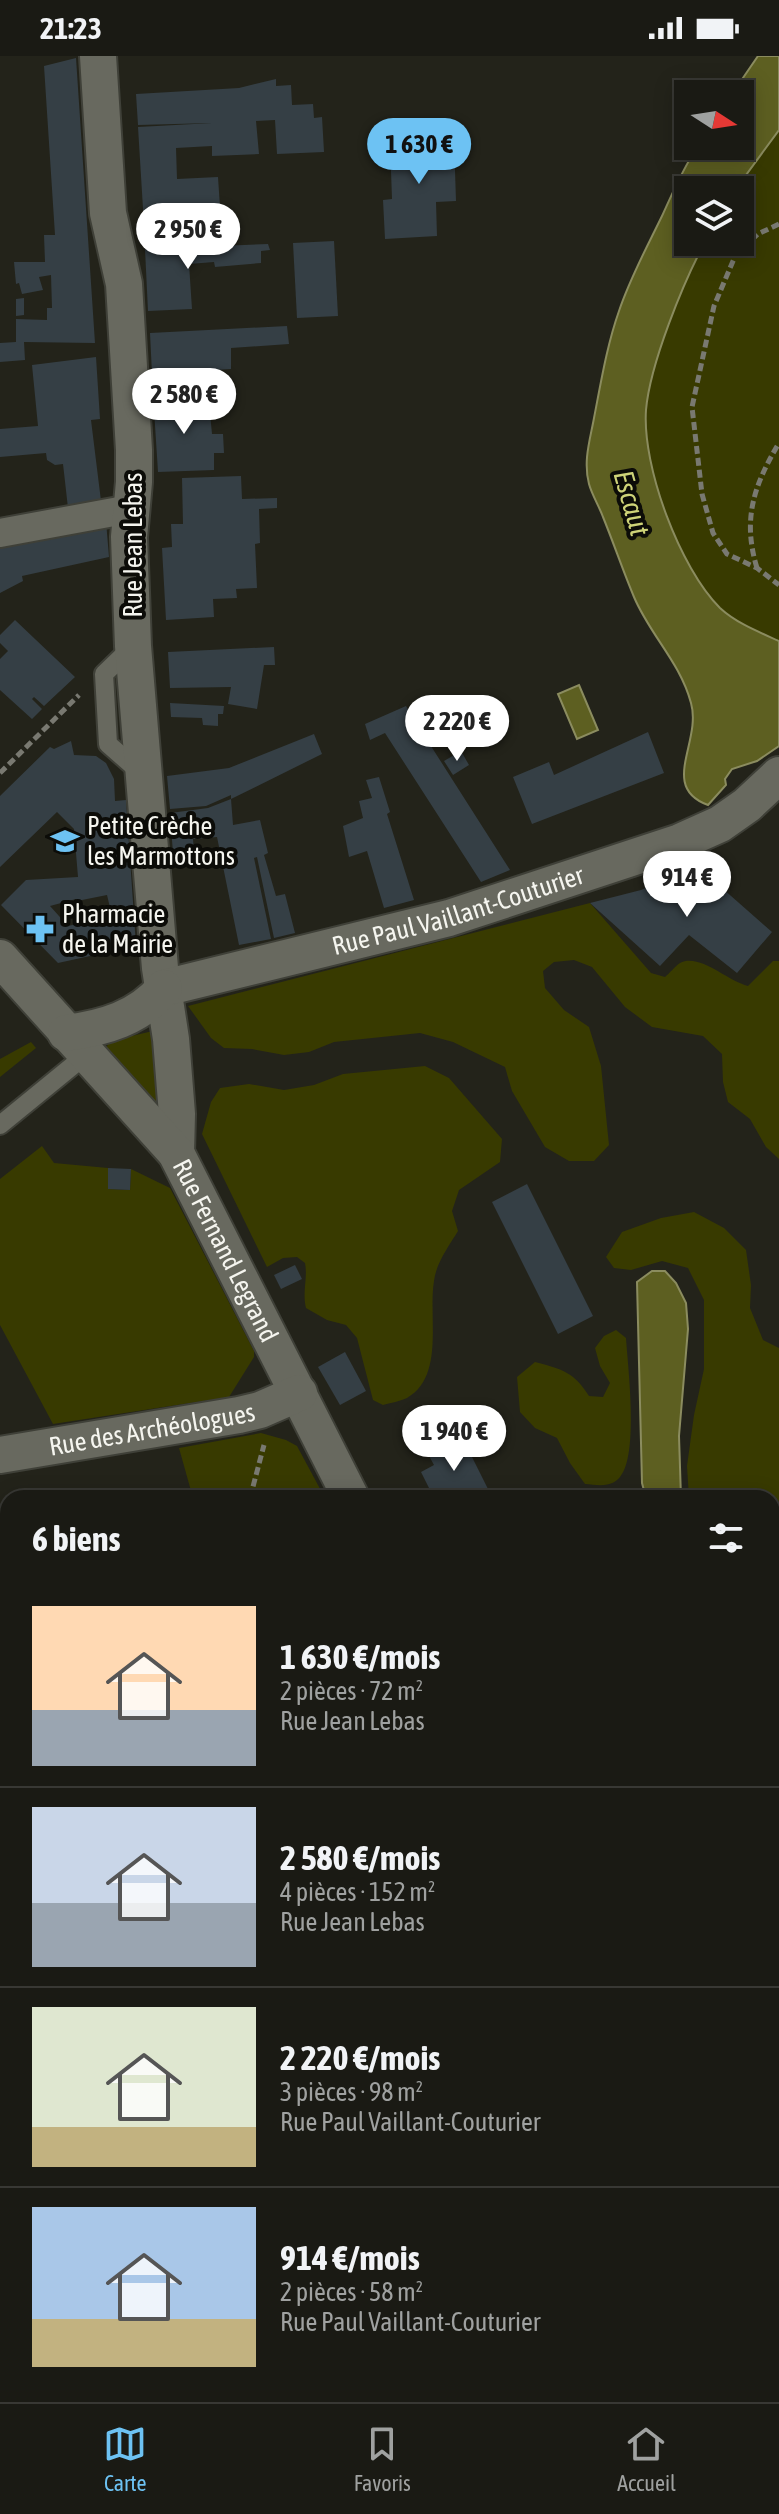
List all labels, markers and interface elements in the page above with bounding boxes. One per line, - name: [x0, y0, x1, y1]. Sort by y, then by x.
- text: 21:23: [40, 11, 102, 45]
- north arrow: [674, 80, 754, 160]
- map controls: [674, 80, 754, 256]
- pin: 1 630 €: [345, 118, 493, 186]
- text: 1 630 €: [385, 129, 453, 159]
- button: layers: [674, 176, 754, 256]
- pin: 2 950 €: [114, 203, 262, 271]
- text: 2 950 €: [154, 214, 222, 244]
- pin: 2 580 €: [110, 368, 258, 436]
- text: 2 580 €: [150, 379, 218, 409]
- water label: Escaut: [607, 466, 657, 540]
- street label: Rue Jean Lebas: [118, 473, 148, 617]
- pin: 2 220 €: [383, 695, 531, 763]
- text: 2 220 €: [423, 706, 491, 736]
- place label: Petite Crèche les Marmottons: [87, 811, 235, 871]
- school or university icon: Petite Crèche les Marmottons: [50, 826, 80, 856]
- pin: 914 €: [631, 851, 743, 919]
- street label: Rue Paul Vaillant-Couturier: [329, 860, 588, 961]
- text: 914 €: [661, 862, 713, 892]
- place label: Pharmacie de la Mairie: [62, 899, 173, 959]
- pharmacy icon: Pharmacie de la Mairie: [25, 914, 55, 944]
- street label: Rue Fernand Legrand: [167, 1154, 284, 1347]
- street label: Rue des Archéologues: [47, 1397, 258, 1462]
- pin: 1 940 €: [380, 1405, 528, 1473]
- text: 1 940 €: [420, 1416, 488, 1446]
- icon: filters: [704, 1516, 748, 1560]
- text: 6 biens: [32, 1519, 121, 1558]
- text: 1 630 €/mois: [280, 1637, 440, 1676]
- icon: home: [96, 1638, 192, 1734]
- text: 2 pièces · 72 m²: [280, 1676, 423, 1706]
- text: Rue Jean Lebas: [280, 1706, 425, 1736]
- text: 2 580 €/mois: [280, 1838, 440, 1877]
- icon: home: [96, 1839, 192, 1935]
- text: 4 pièces · 152 m²: [280, 1877, 435, 1907]
- text: Rue Jean Lebas: [280, 1907, 425, 1937]
- text: 2 220 €/mois: [280, 2038, 440, 2077]
- icon: home: [96, 2039, 192, 2135]
- text: 3 pièces · 98 m²: [280, 2077, 423, 2107]
- text: Rue Paul Vaillant-Couturier: [280, 2107, 540, 2137]
- text: 914 €/mois: [280, 2238, 420, 2277]
- icon: home: [96, 2239, 192, 2335]
- text: 2 pièces · 58 m²: [280, 2277, 423, 2307]
- text: Rue Paul Vaillant-Couturier: [280, 2307, 540, 2337]
- tab: Carte: [103, 2422, 147, 2496]
- tab: Favoris: [354, 2422, 411, 2496]
- tab: Accueil: [617, 2422, 676, 2496]

